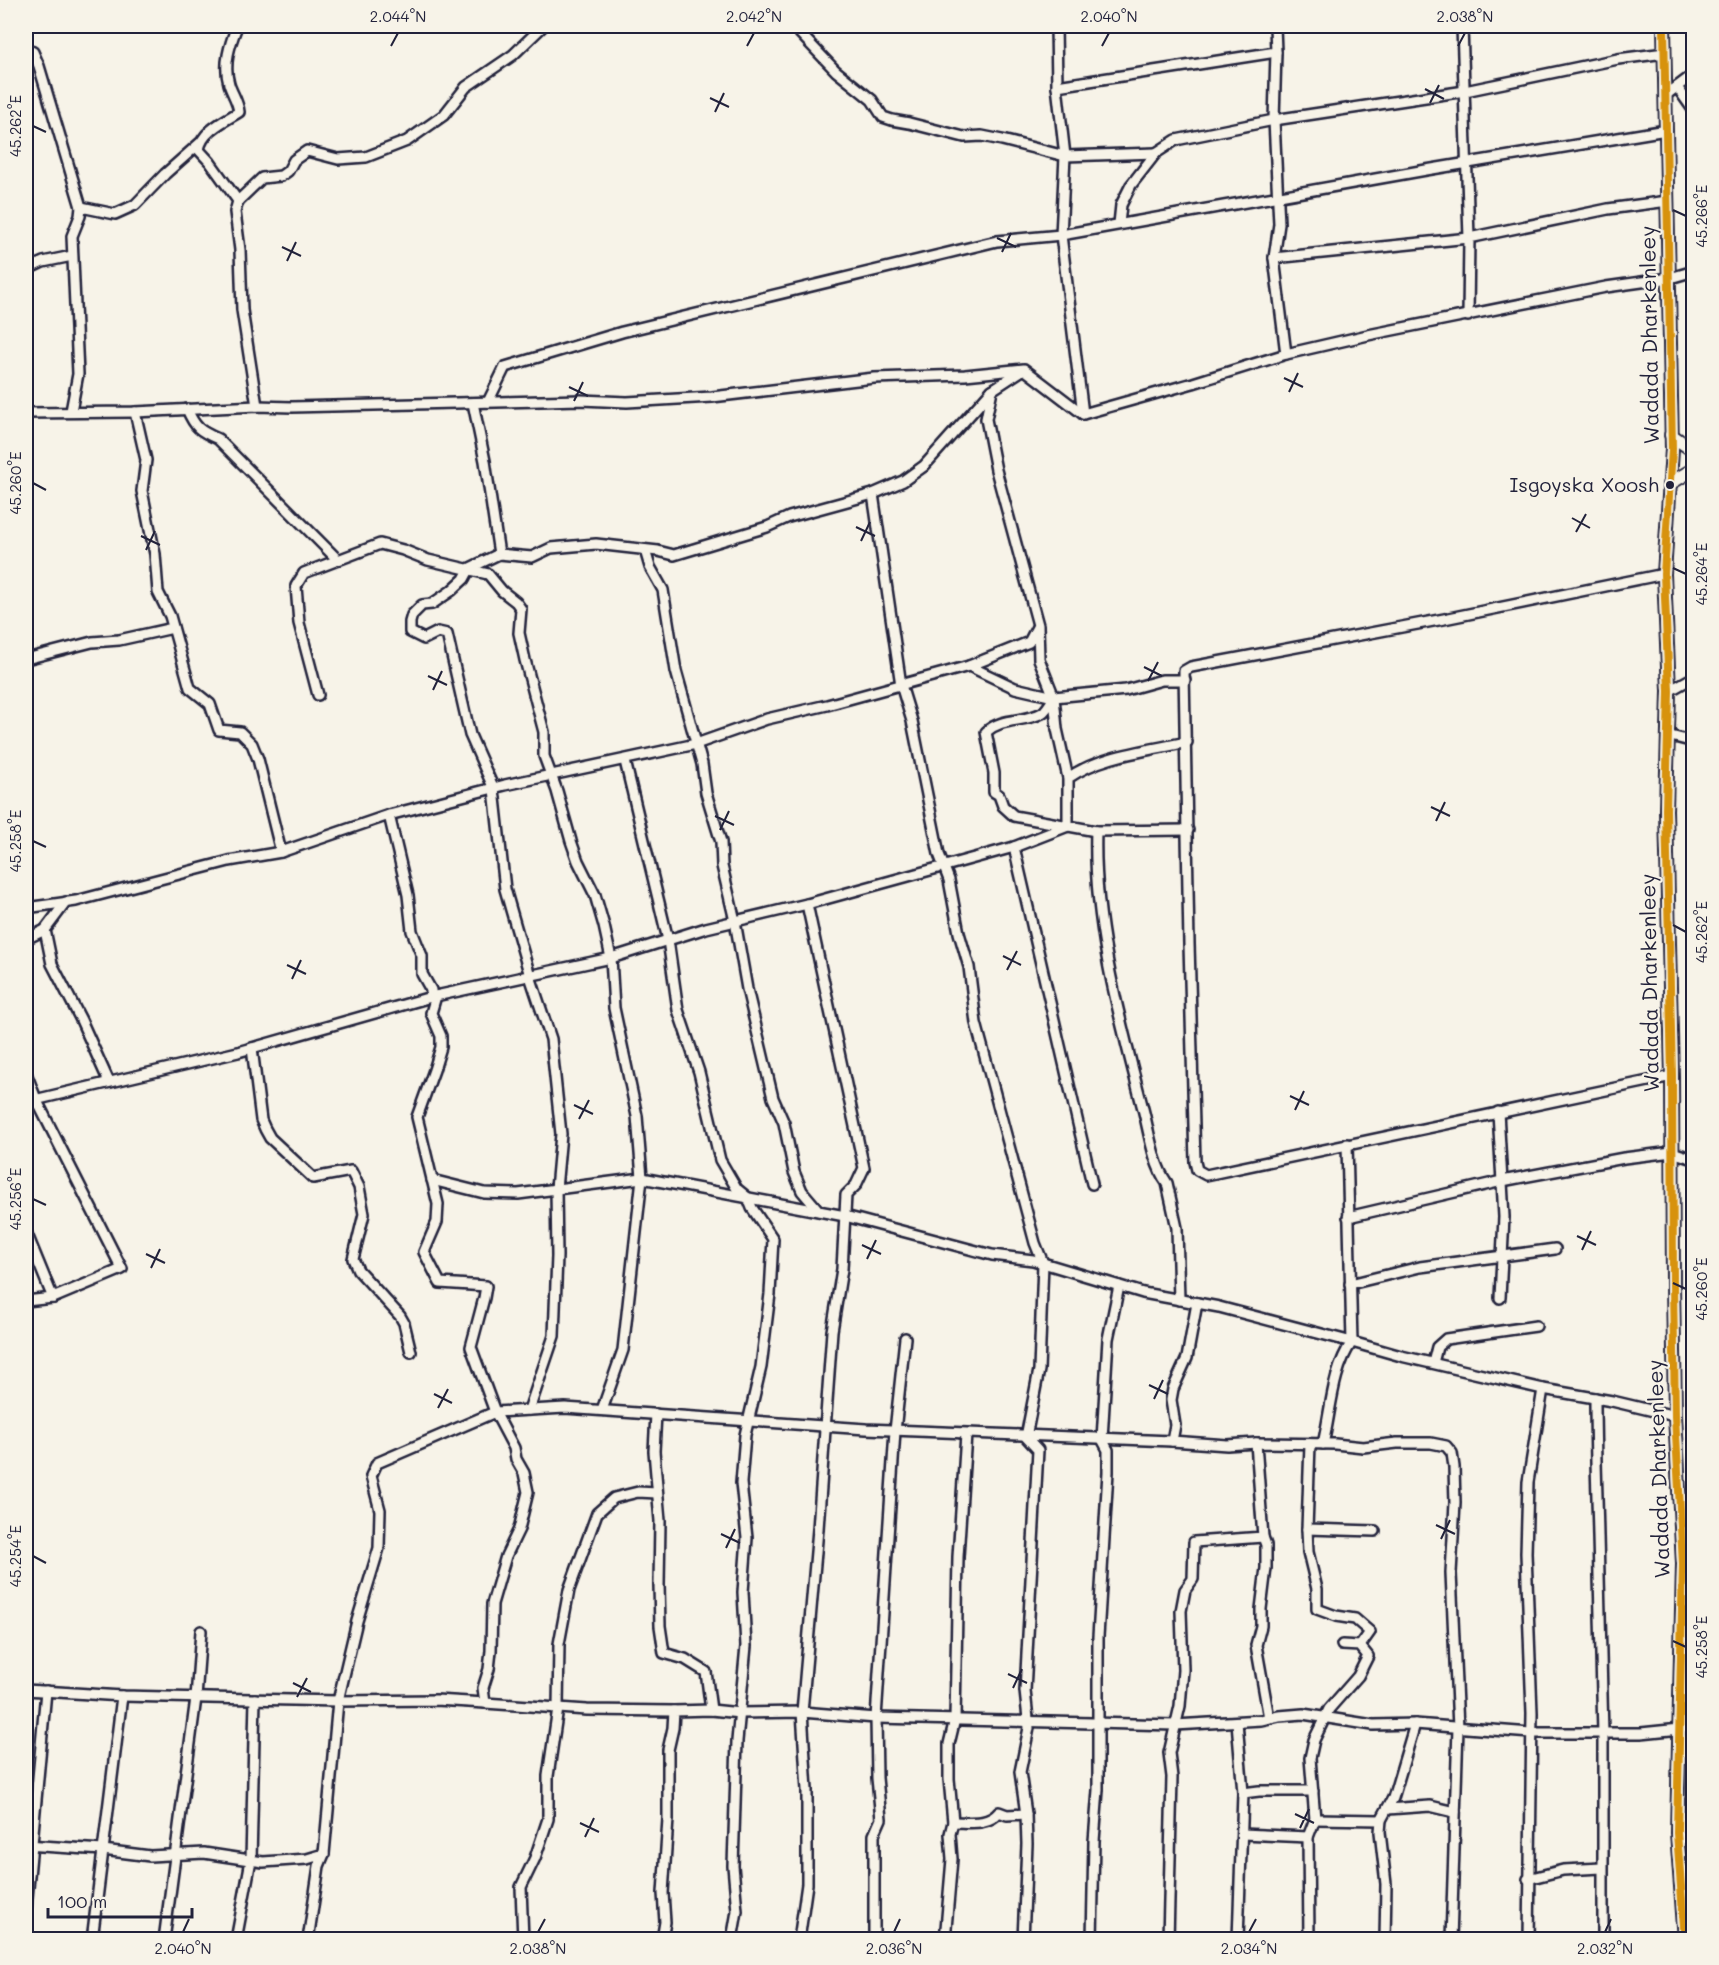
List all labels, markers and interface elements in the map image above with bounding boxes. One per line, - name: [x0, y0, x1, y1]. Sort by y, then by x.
- text: 2.044°N: [370, 6, 426, 26]
- text: 2.042°N: [726, 6, 782, 26]
- text: 2.040°N: [1081, 6, 1137, 26]
- text: 2.038°N: [1437, 6, 1493, 26]
- text: 45.262°E: [5, 95, 25, 157]
- text: 45.266°E: [1691, 184, 1711, 247]
- street label: Wadada Dharkenleey: [1633, 225, 1664, 445]
- text: 45.260°E: [5, 451, 25, 515]
- place label: Isgoyska Xoosh: [1509, 471, 1659, 497]
- marker: Isgoyska Xoosh: [1664, 479, 1676, 491]
- text: 45.264°E: [1691, 542, 1711, 605]
- text: 45.258°E: [5, 809, 25, 872]
- street label: Wadada Dharkenleey: [1633, 873, 1664, 1093]
- text: 45.262°E: [1691, 901, 1711, 963]
- text: 45.256°E: [5, 1167, 25, 1230]
- text: 45.260°E: [1691, 1257, 1711, 1321]
- street label: Wadada Dharkenleey: [1640, 1359, 1675, 1579]
- text: 45.254°E: [5, 1524, 25, 1587]
- text: 45.258°E: [1691, 1615, 1711, 1678]
- scale bar: [48, 1881, 192, 1919]
- text: 100 m: [57, 1889, 107, 1913]
- text: 2.040°N: [155, 1938, 211, 1958]
- text: 2.038°N: [510, 1938, 566, 1958]
- text: 2.036°N: [866, 1938, 922, 1958]
- text: 2.034°N: [1221, 1938, 1277, 1958]
- text: 2.032°N: [1577, 1938, 1633, 1958]

